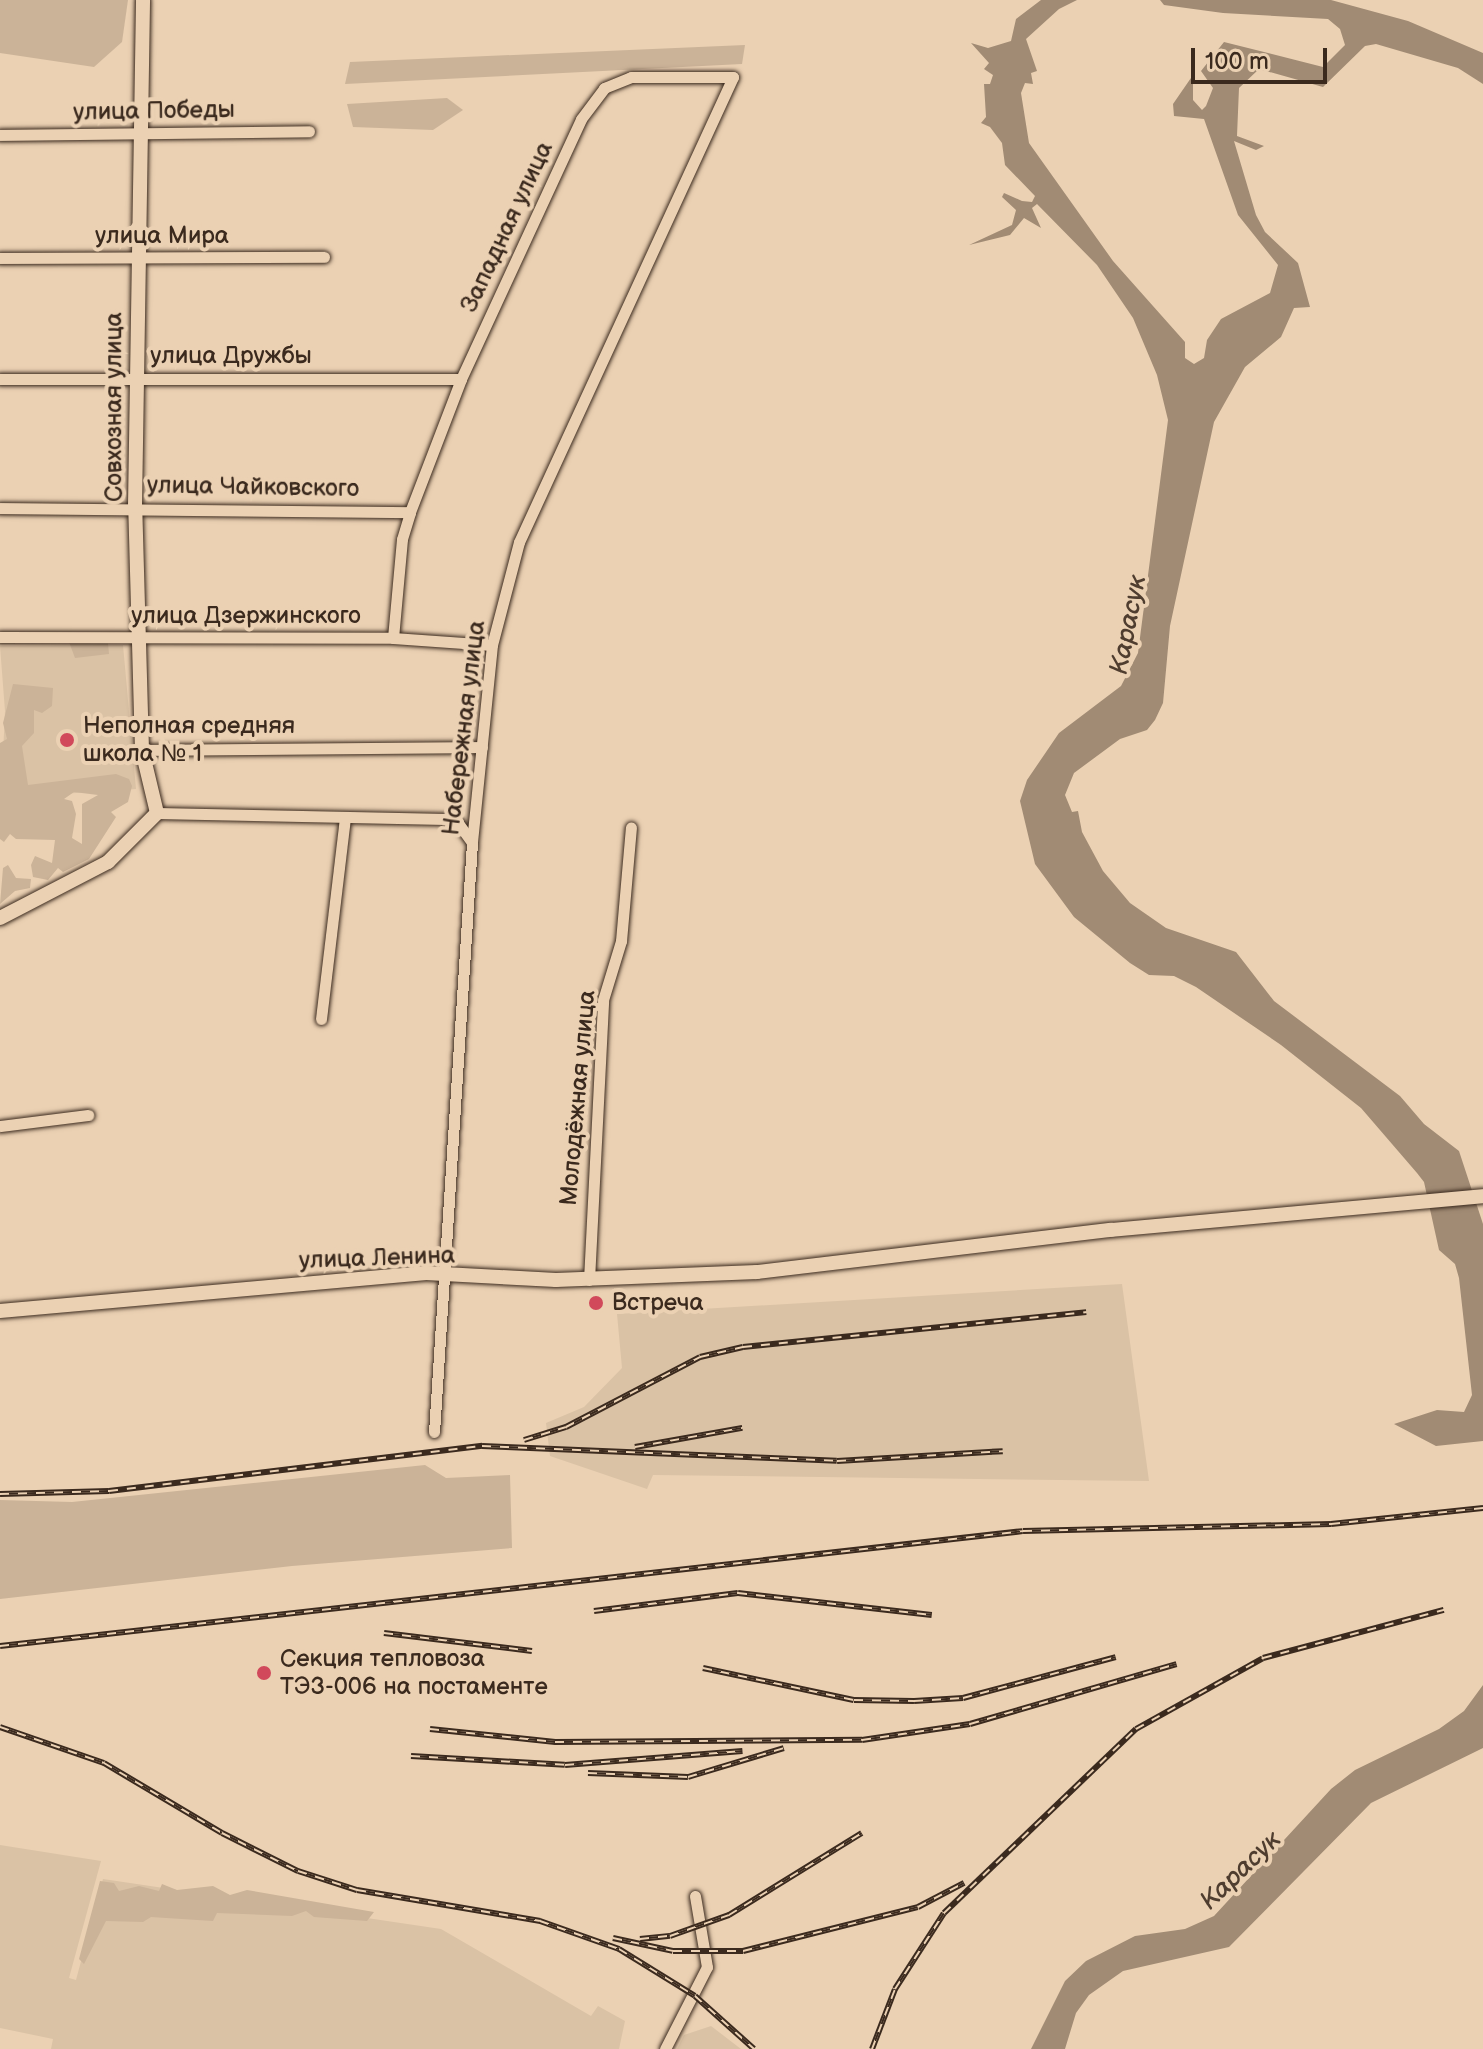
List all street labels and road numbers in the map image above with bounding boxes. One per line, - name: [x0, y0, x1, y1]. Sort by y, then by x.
- street label: улица Победы: [73, 95, 235, 127]
- street label: Западная улица: [455, 137, 559, 317]
- street label: улица Мира: [95, 222, 229, 250]
- street label: Совхозная улица: [100, 312, 128, 502]
- street label: улица Дружбы: [150, 342, 312, 370]
- street label: улица Чайковского: [147, 471, 359, 503]
- street label: улица Дзержинского: [131, 602, 361, 630]
- street label: Набережная улица: [437, 619, 491, 837]
- street label: Молодёжная улица: [554, 989, 602, 1207]
- street label: улица Ленина: [298, 1241, 456, 1275]

